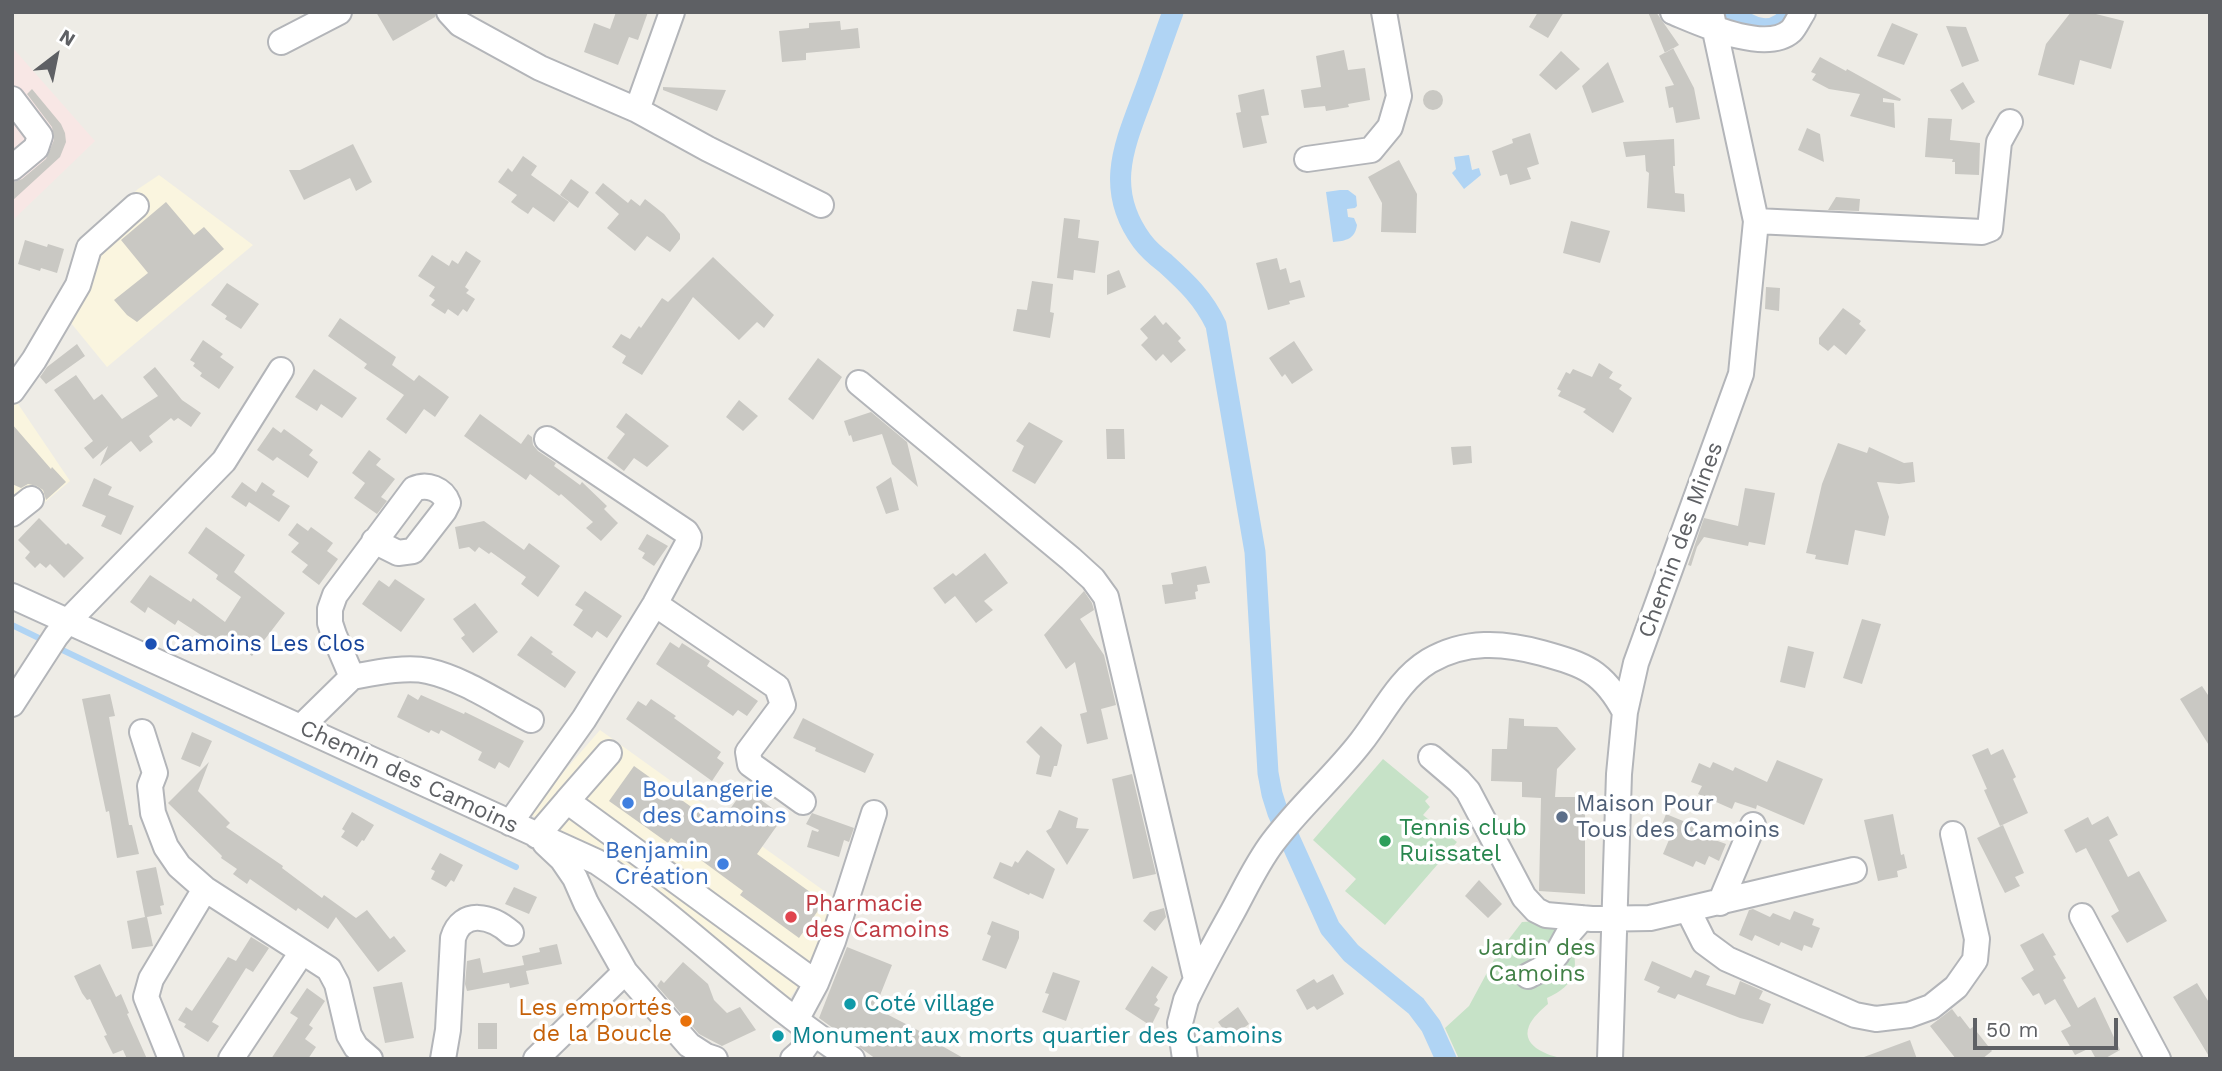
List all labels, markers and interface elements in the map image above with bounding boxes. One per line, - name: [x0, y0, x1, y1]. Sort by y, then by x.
- north arrow: [21, 21, 91, 91]
- text: N: [55, 24, 79, 51]
- street label: Chemin des Mines: [1633, 438, 1729, 642]
- place label: Camoins Les Clos: [165, 630, 365, 658]
- marker: Camoins Les Clos: [143, 636, 159, 652]
- street label: Chemin des Camoins: [295, 714, 523, 840]
- place label: Boulangerie des Camoins: [642, 776, 787, 830]
- place label: Maison Pour Tous des Camoins: [1576, 790, 1780, 844]
- marker: Boulangerie des Camoins: [620, 795, 636, 811]
- marker: Maison Pour Tous des Camoins: [1554, 809, 1570, 825]
- place label: Tennis club Ruissatel: [1399, 814, 1527, 868]
- marker: Tennis club Ruissatel: [1377, 833, 1393, 849]
- place label: Benjamin Création: [605, 837, 709, 891]
- marker: Benjamin Création: [715, 856, 731, 872]
- place label: Pharmacie des Camoins: [805, 890, 950, 944]
- marker: Pharmacie des Camoins: [783, 909, 799, 925]
- park label: Jardin des Camoins: [1478, 934, 1596, 988]
- place label: Coté village: [864, 990, 995, 1018]
- place label: Les emportés de la Boucle: [518, 994, 672, 1048]
- marker: Coté village: [842, 996, 858, 1012]
- scale bar: [1977, 1004, 2122, 1048]
- marker: Les emportés de la Boucle: [678, 1013, 694, 1029]
- text: 50 m: [1986, 1017, 2038, 1042]
- place label: Monument aux morts quartier des Camoins: [792, 1022, 1283, 1050]
- marker: Monument aux morts quartier des Camoins: [770, 1028, 786, 1044]

